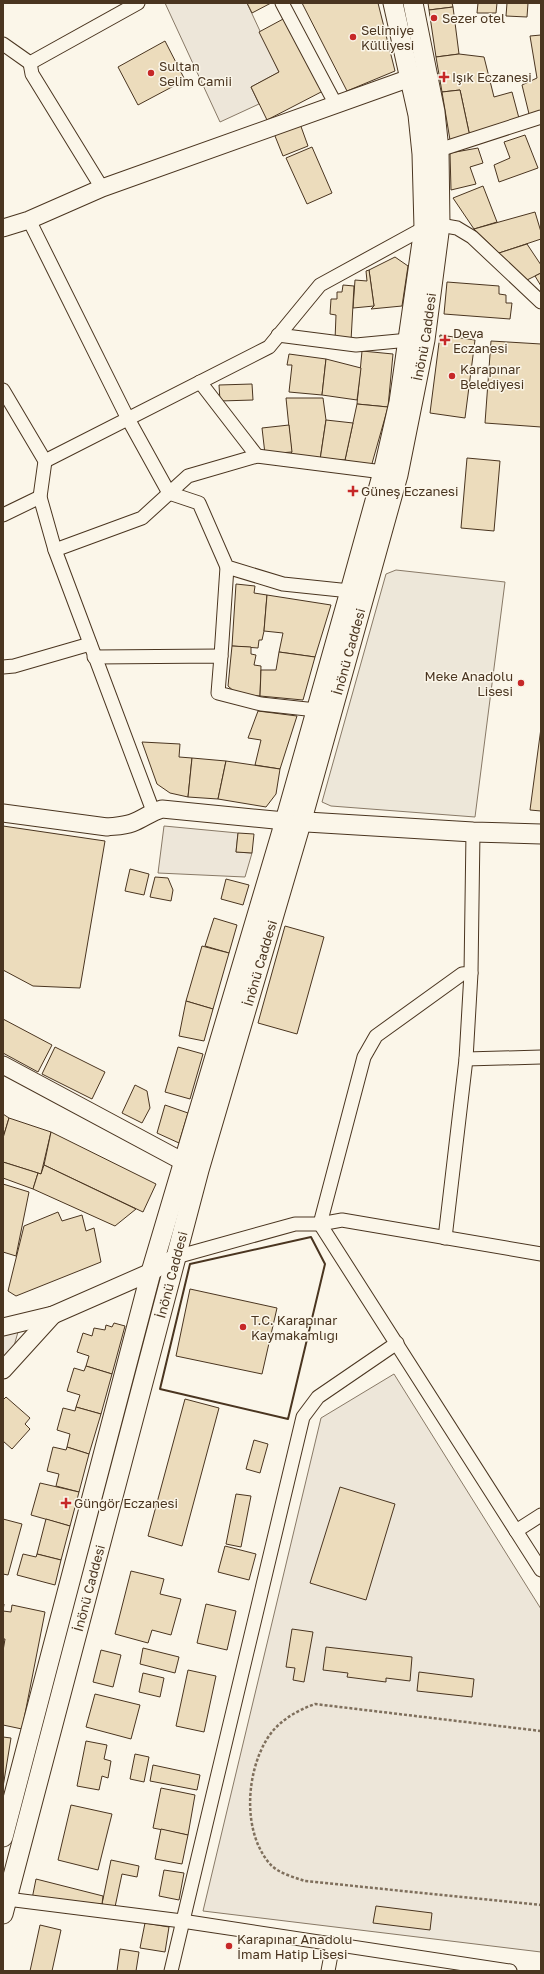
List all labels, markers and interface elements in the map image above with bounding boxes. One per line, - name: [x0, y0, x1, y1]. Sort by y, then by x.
- place label: Sezer otel: [442, 10, 505, 26]
- marker: Sezer otel: [429, 13, 439, 23]
- place label: Selimiye Külliyesi: [361, 22, 414, 53]
- marker: Selimiye Külliyesi: [348, 32, 358, 42]
- place label: Sultan Selim Camii: [159, 58, 232, 89]
- marker: Sultan Selim Camii: [146, 68, 156, 78]
- place label: Işık Eczanesi: [452, 69, 532, 85]
- marker: Işık Eczanesi: [439, 72, 449, 82]
- street label: İnönü Caddesi: [409, 292, 439, 382]
- place label: Deva Eczanesi: [453, 325, 508, 356]
- marker: Deva Eczanesi: [440, 335, 450, 345]
- place label: Karapınar Belediyesi: [460, 361, 524, 392]
- marker: Karapınar Belediyesi: [447, 371, 457, 381]
- place label: Güneş Eczanesi: [361, 483, 458, 499]
- marker: Güneş Eczanesi: [348, 486, 358, 496]
- street label: İnönü Caddesi: [329, 607, 368, 697]
- place label: Meke Anadolu Lisesi: [425, 668, 513, 699]
- marker: Meke Anadolu Lisesi: [516, 678, 526, 688]
- street label: İnönü Caddesi: [240, 918, 280, 1008]
- street label: İnönü Caddesi: [152, 1230, 190, 1320]
- place label: T.C. Karapınar Kaymakamlığı: [251, 1312, 338, 1343]
- marker: T.C. Karapınar Kaymakamlığı: [238, 1322, 248, 1332]
- place label: Güngör Eczanesi: [74, 1495, 178, 1511]
- marker: Güngör Eczanesi: [61, 1498, 71, 1508]
- street label: İnönü Caddesi: [70, 1543, 108, 1633]
- place label: Karapınar Anadolu İmam Hatip Lisesi: [237, 1931, 352, 1962]
- marker: Karapınar Anadolu İmam Hatip Lisesi: [224, 1941, 234, 1951]

